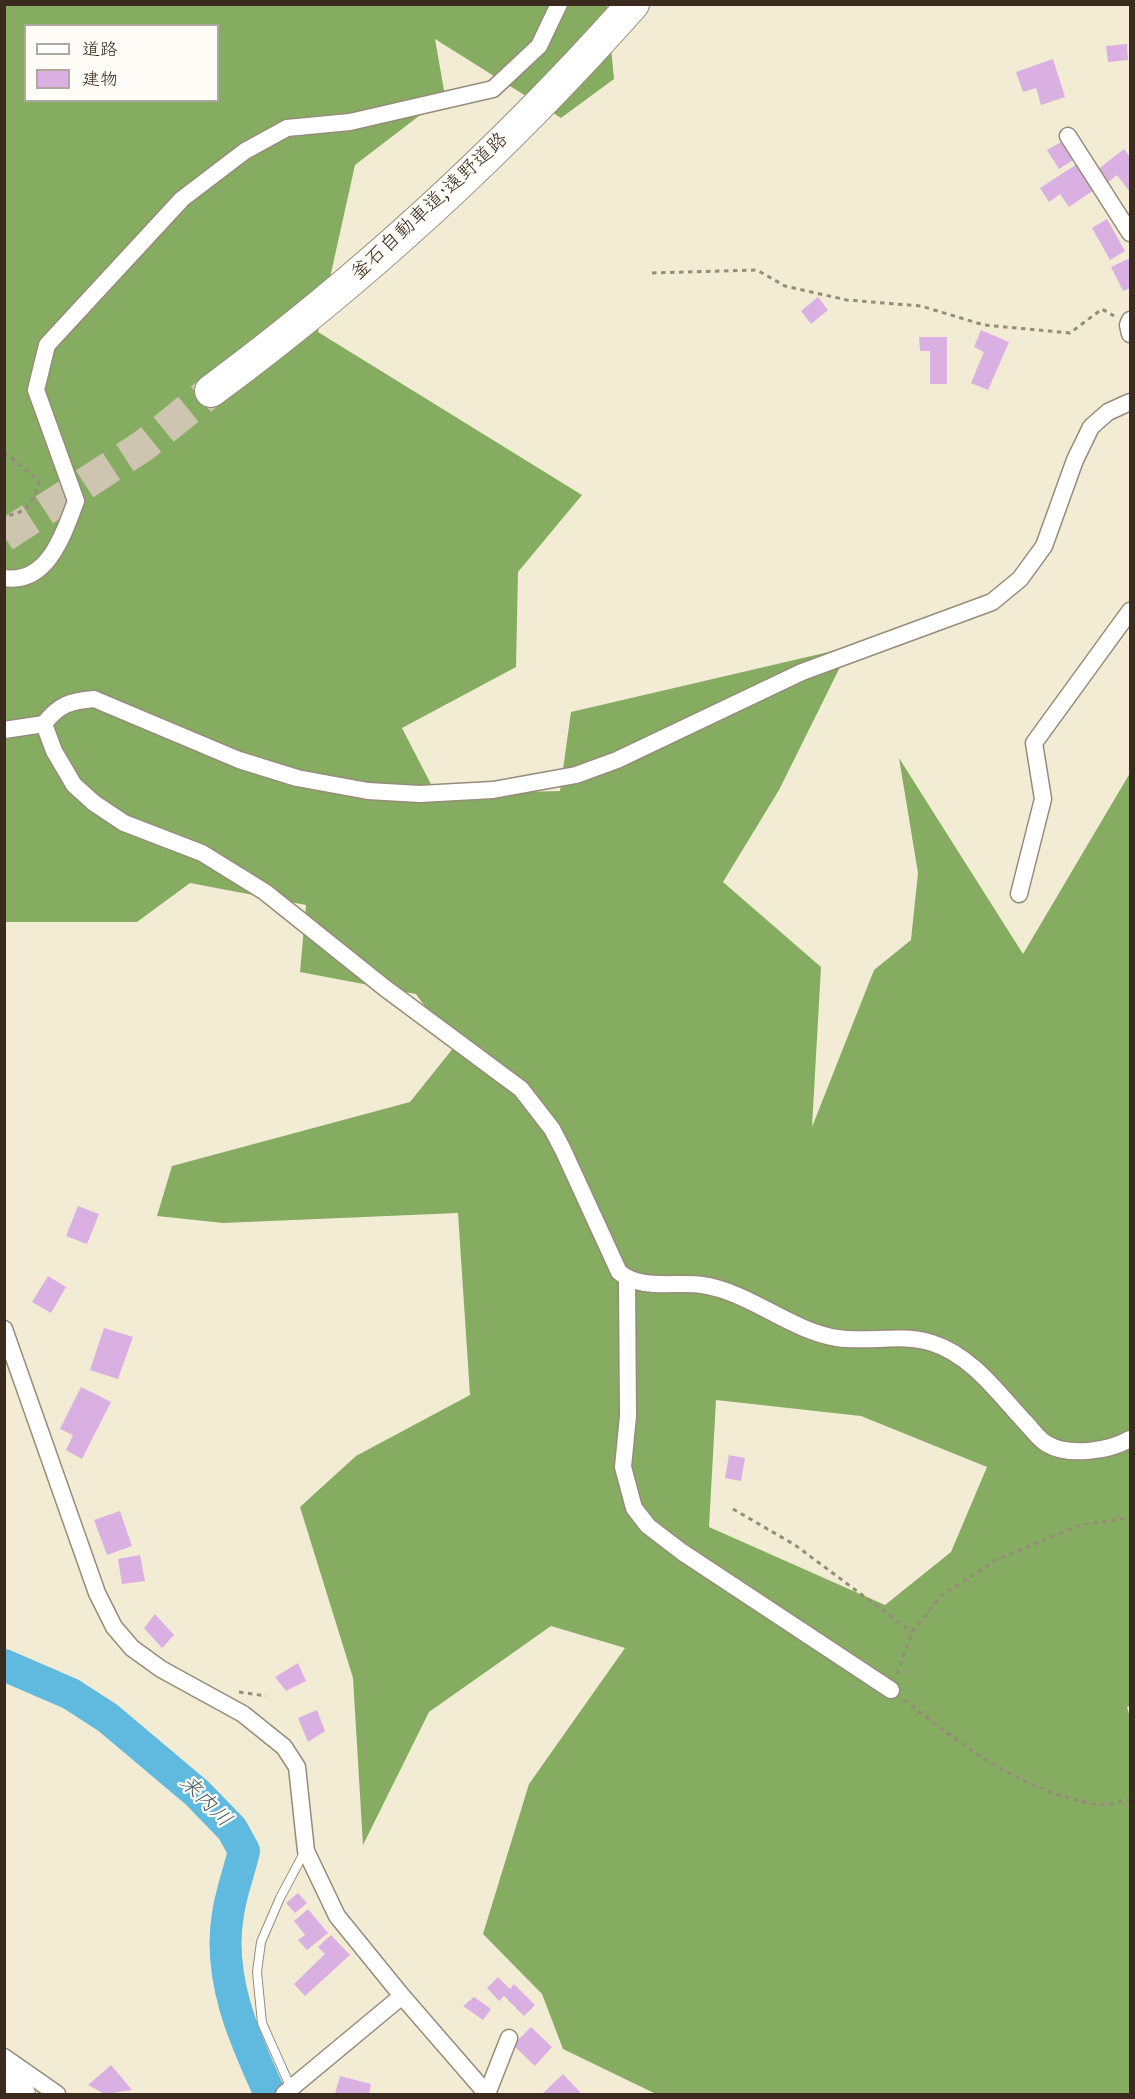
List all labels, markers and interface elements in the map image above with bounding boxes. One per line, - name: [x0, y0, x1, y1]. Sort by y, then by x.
- legend: [24, 24, 219, 102]
- text: 道路: [82, 36, 118, 65]
- text: 建物: [82, 66, 118, 95]
- street label: 釜石自動車道;遠野道路: [347, 129, 515, 287]
- water label: 来内川: [173, 1772, 235, 1834]

